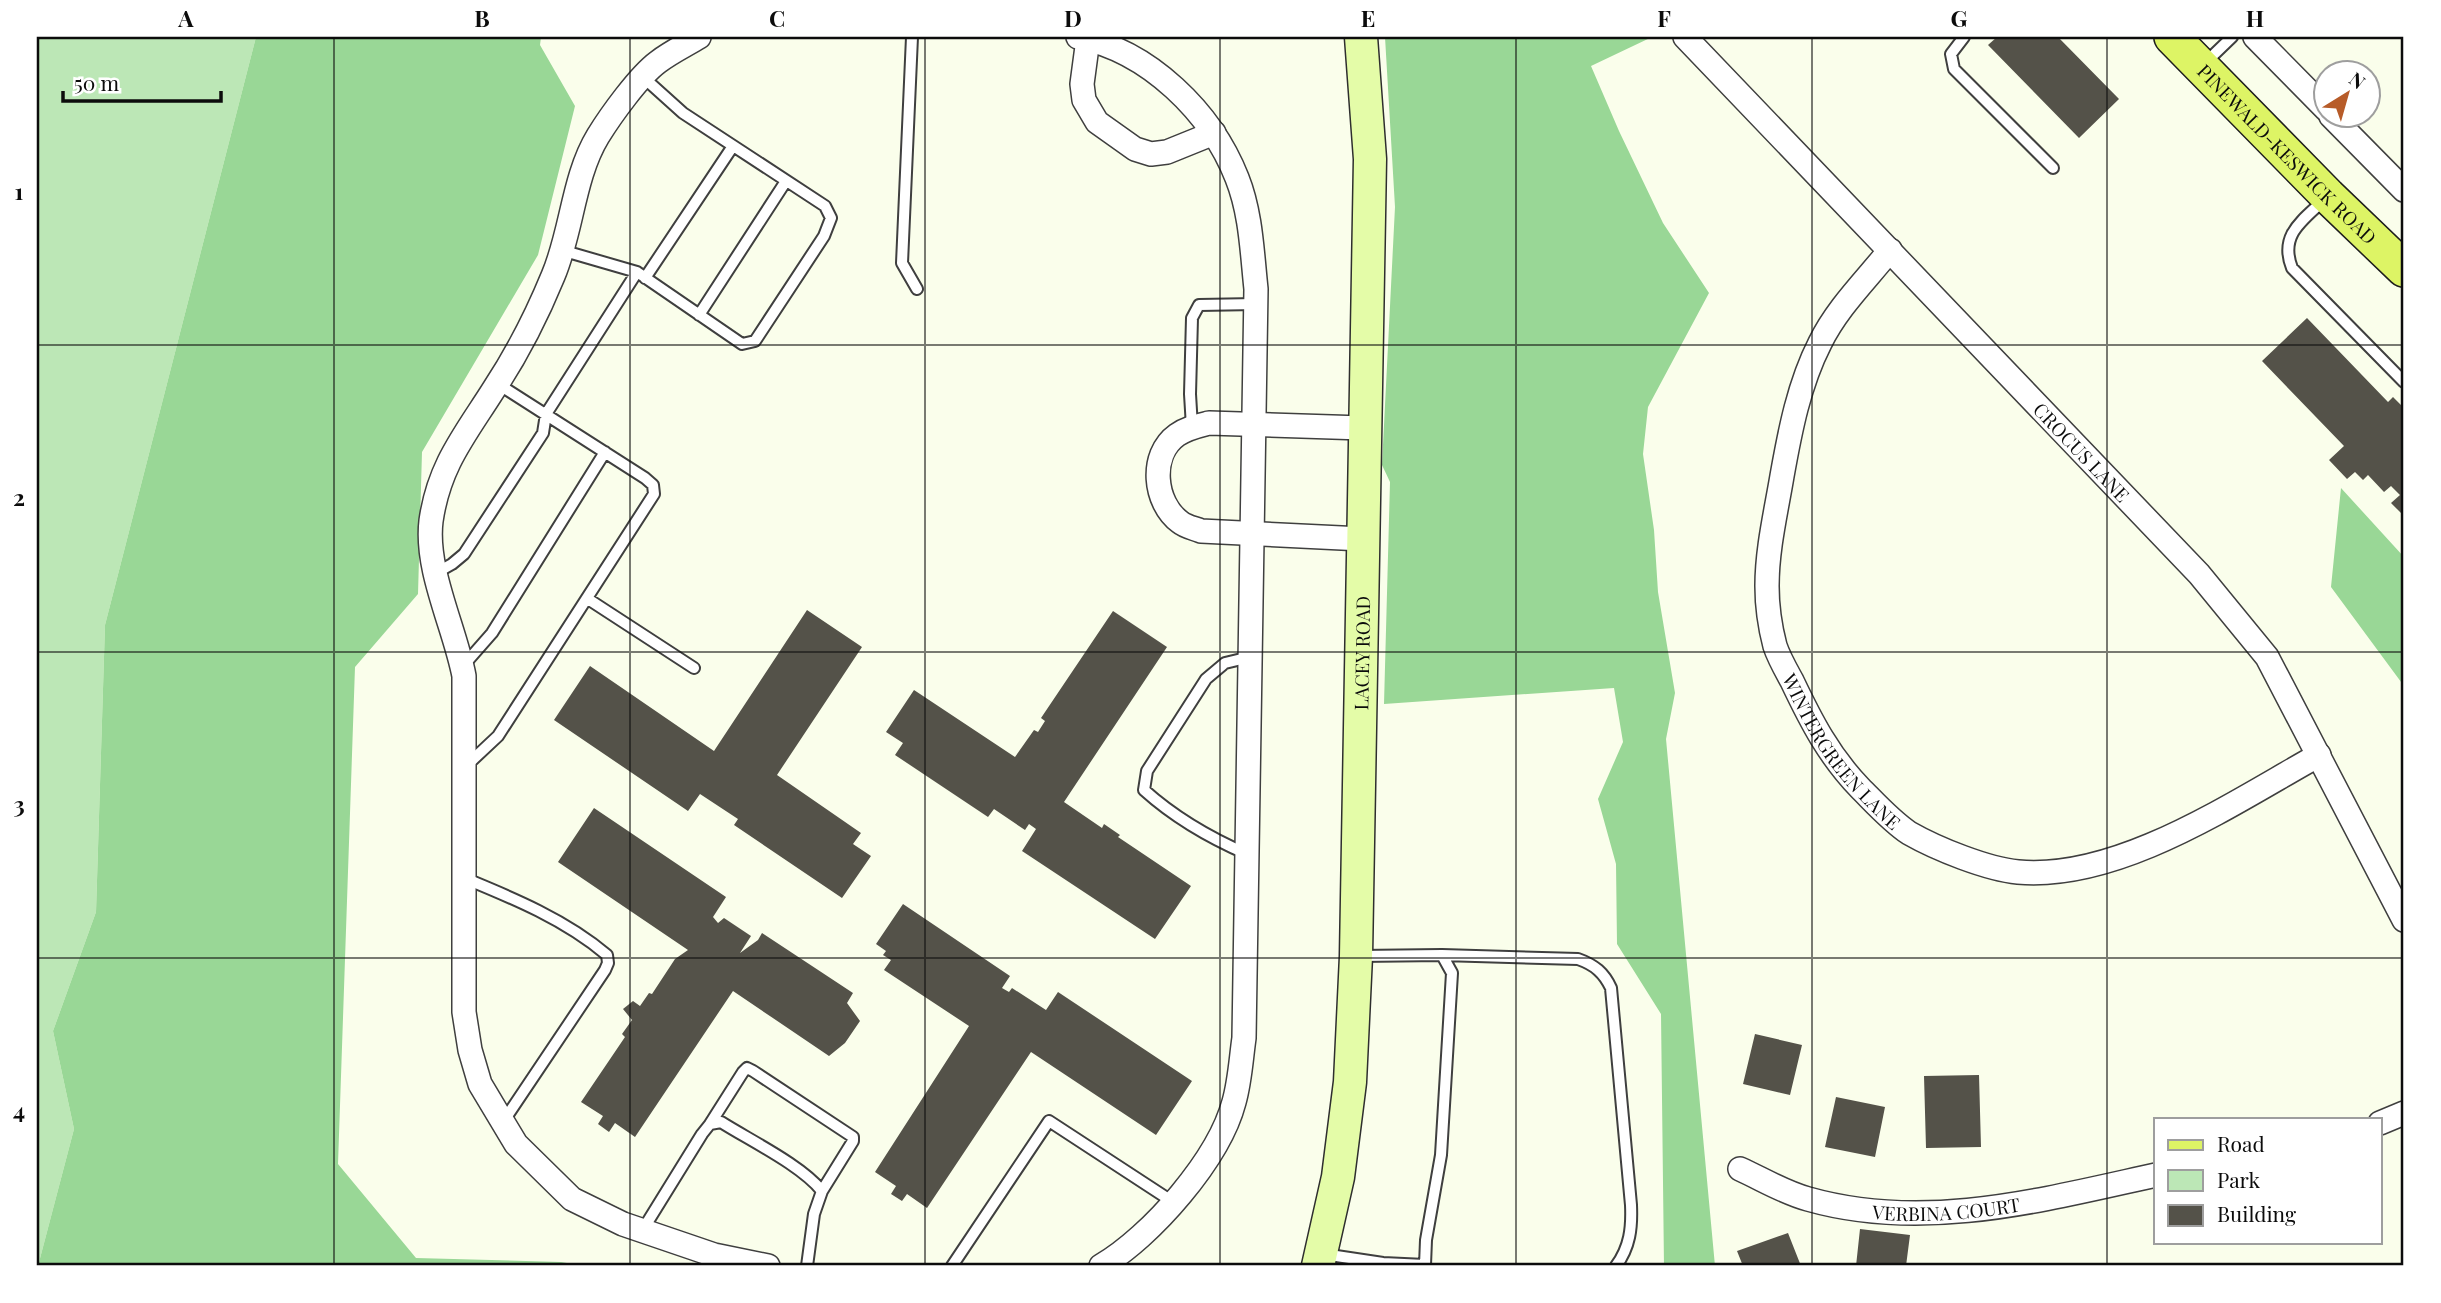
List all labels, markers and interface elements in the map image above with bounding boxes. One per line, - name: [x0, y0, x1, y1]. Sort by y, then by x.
- text: A: [177, 2, 194, 33]
- text: B: [474, 2, 490, 33]
- text: C: [769, 2, 785, 33]
- text: D: [1064, 2, 1082, 33]
- text: E: [1361, 2, 1375, 33]
- text: F: [1657, 2, 1671, 33]
- text: G: [1951, 2, 1968, 33]
- text: H: [2246, 2, 2264, 33]
- street label: PINEWALD-KESWICK ROAD: [2194, 59, 2382, 247]
- scale bar: [63, 60, 220, 104]
- north arrow: [2312, 60, 2382, 130]
- text: 50 m: [74, 68, 120, 96]
- text: 1: [15, 175, 24, 206]
- street label: CROCUS LANE: [2028, 396, 2136, 507]
- text: 2: [13, 481, 25, 512]
- street label: LACEY ROAD: [1347, 596, 1375, 711]
- street label: WINTERGREEN LANE: [1777, 668, 1907, 835]
- text: 3: [13, 788, 25, 819]
- text: 4: [13, 1094, 25, 1125]
- legend: [2154, 1118, 2382, 1244]
- text: Road: [2217, 1129, 2265, 1157]
- text: Park: [2217, 1165, 2261, 1193]
- street label: VERBINA COURT: [1870, 1191, 2022, 1226]
- text: Building: [2217, 1199, 2296, 1227]

